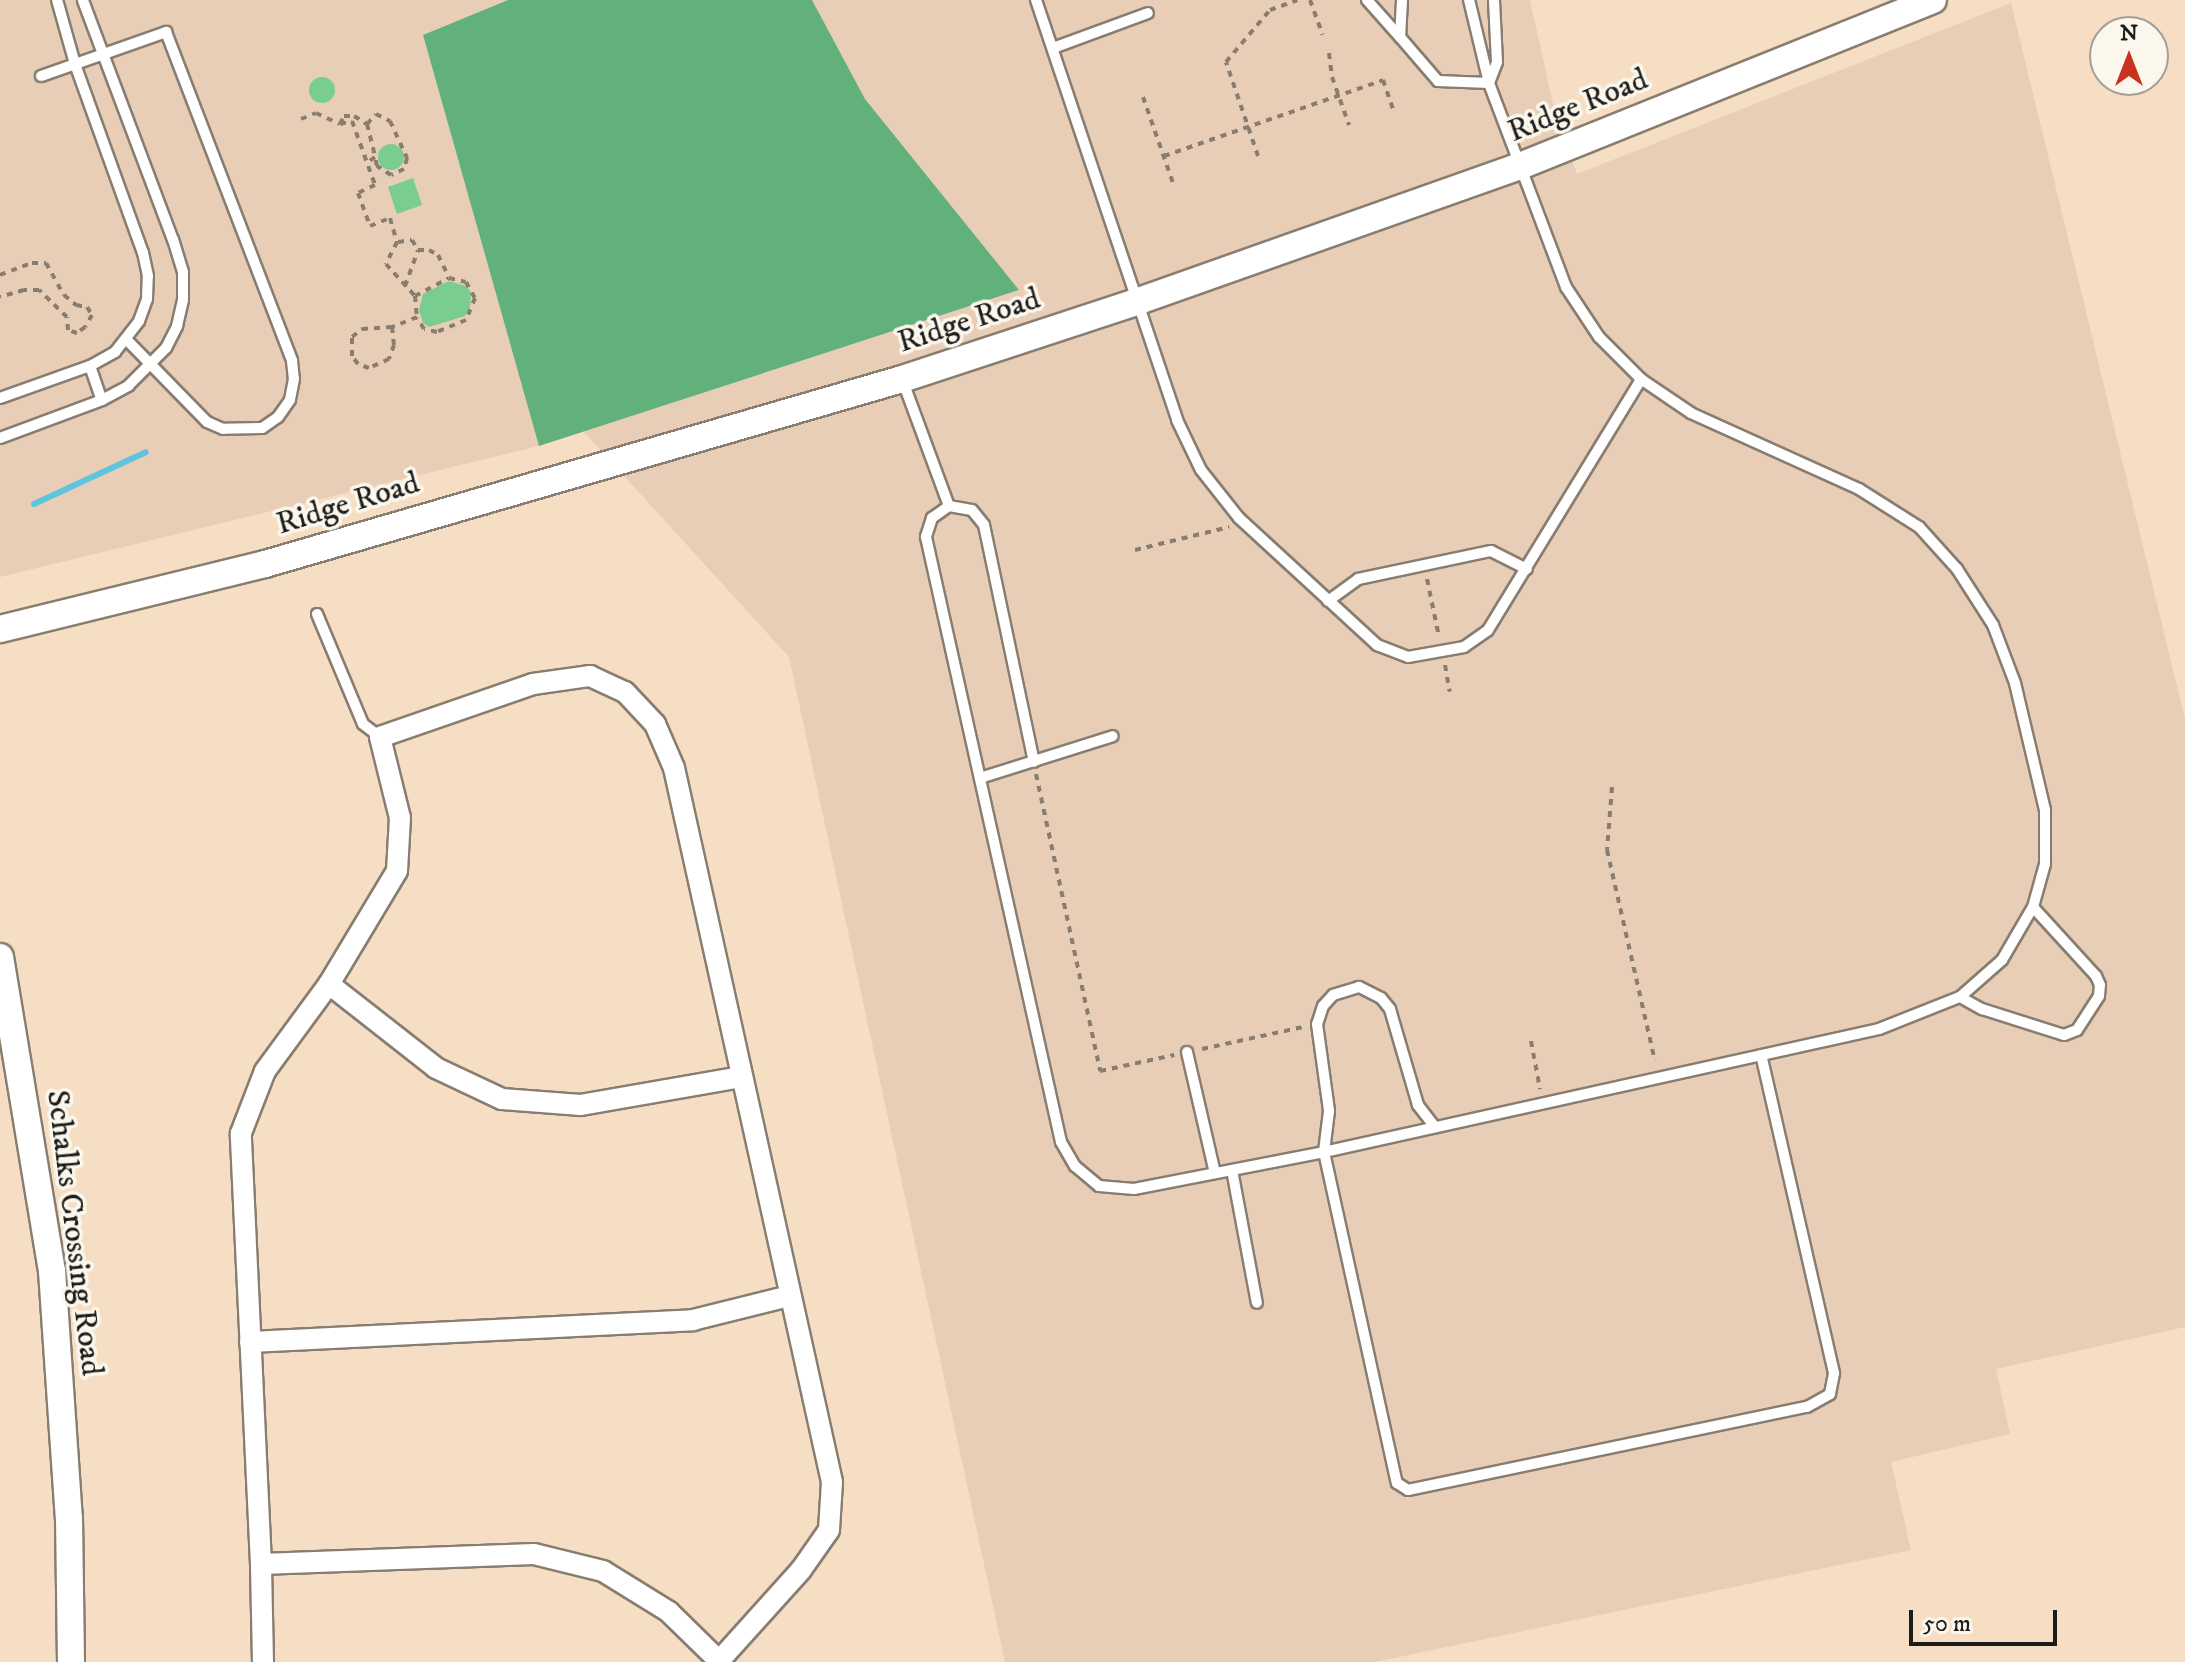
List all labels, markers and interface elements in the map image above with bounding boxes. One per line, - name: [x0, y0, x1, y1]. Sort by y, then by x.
- north arrow: [2089, 16, 2169, 96]
- text: N: [2120, 20, 2138, 47]
- street label: Ridge Road: [1502, 61, 1654, 151]
- street label: Ridge Road: [893, 280, 1045, 362]
- street label: Ridge Road: [272, 464, 424, 544]
- street label: Schalks Crossing Road: [37, 1088, 111, 1378]
- scale bar: [1913, 1594, 2061, 1644]
- text: 50 m: [1923, 1609, 1971, 1639]

